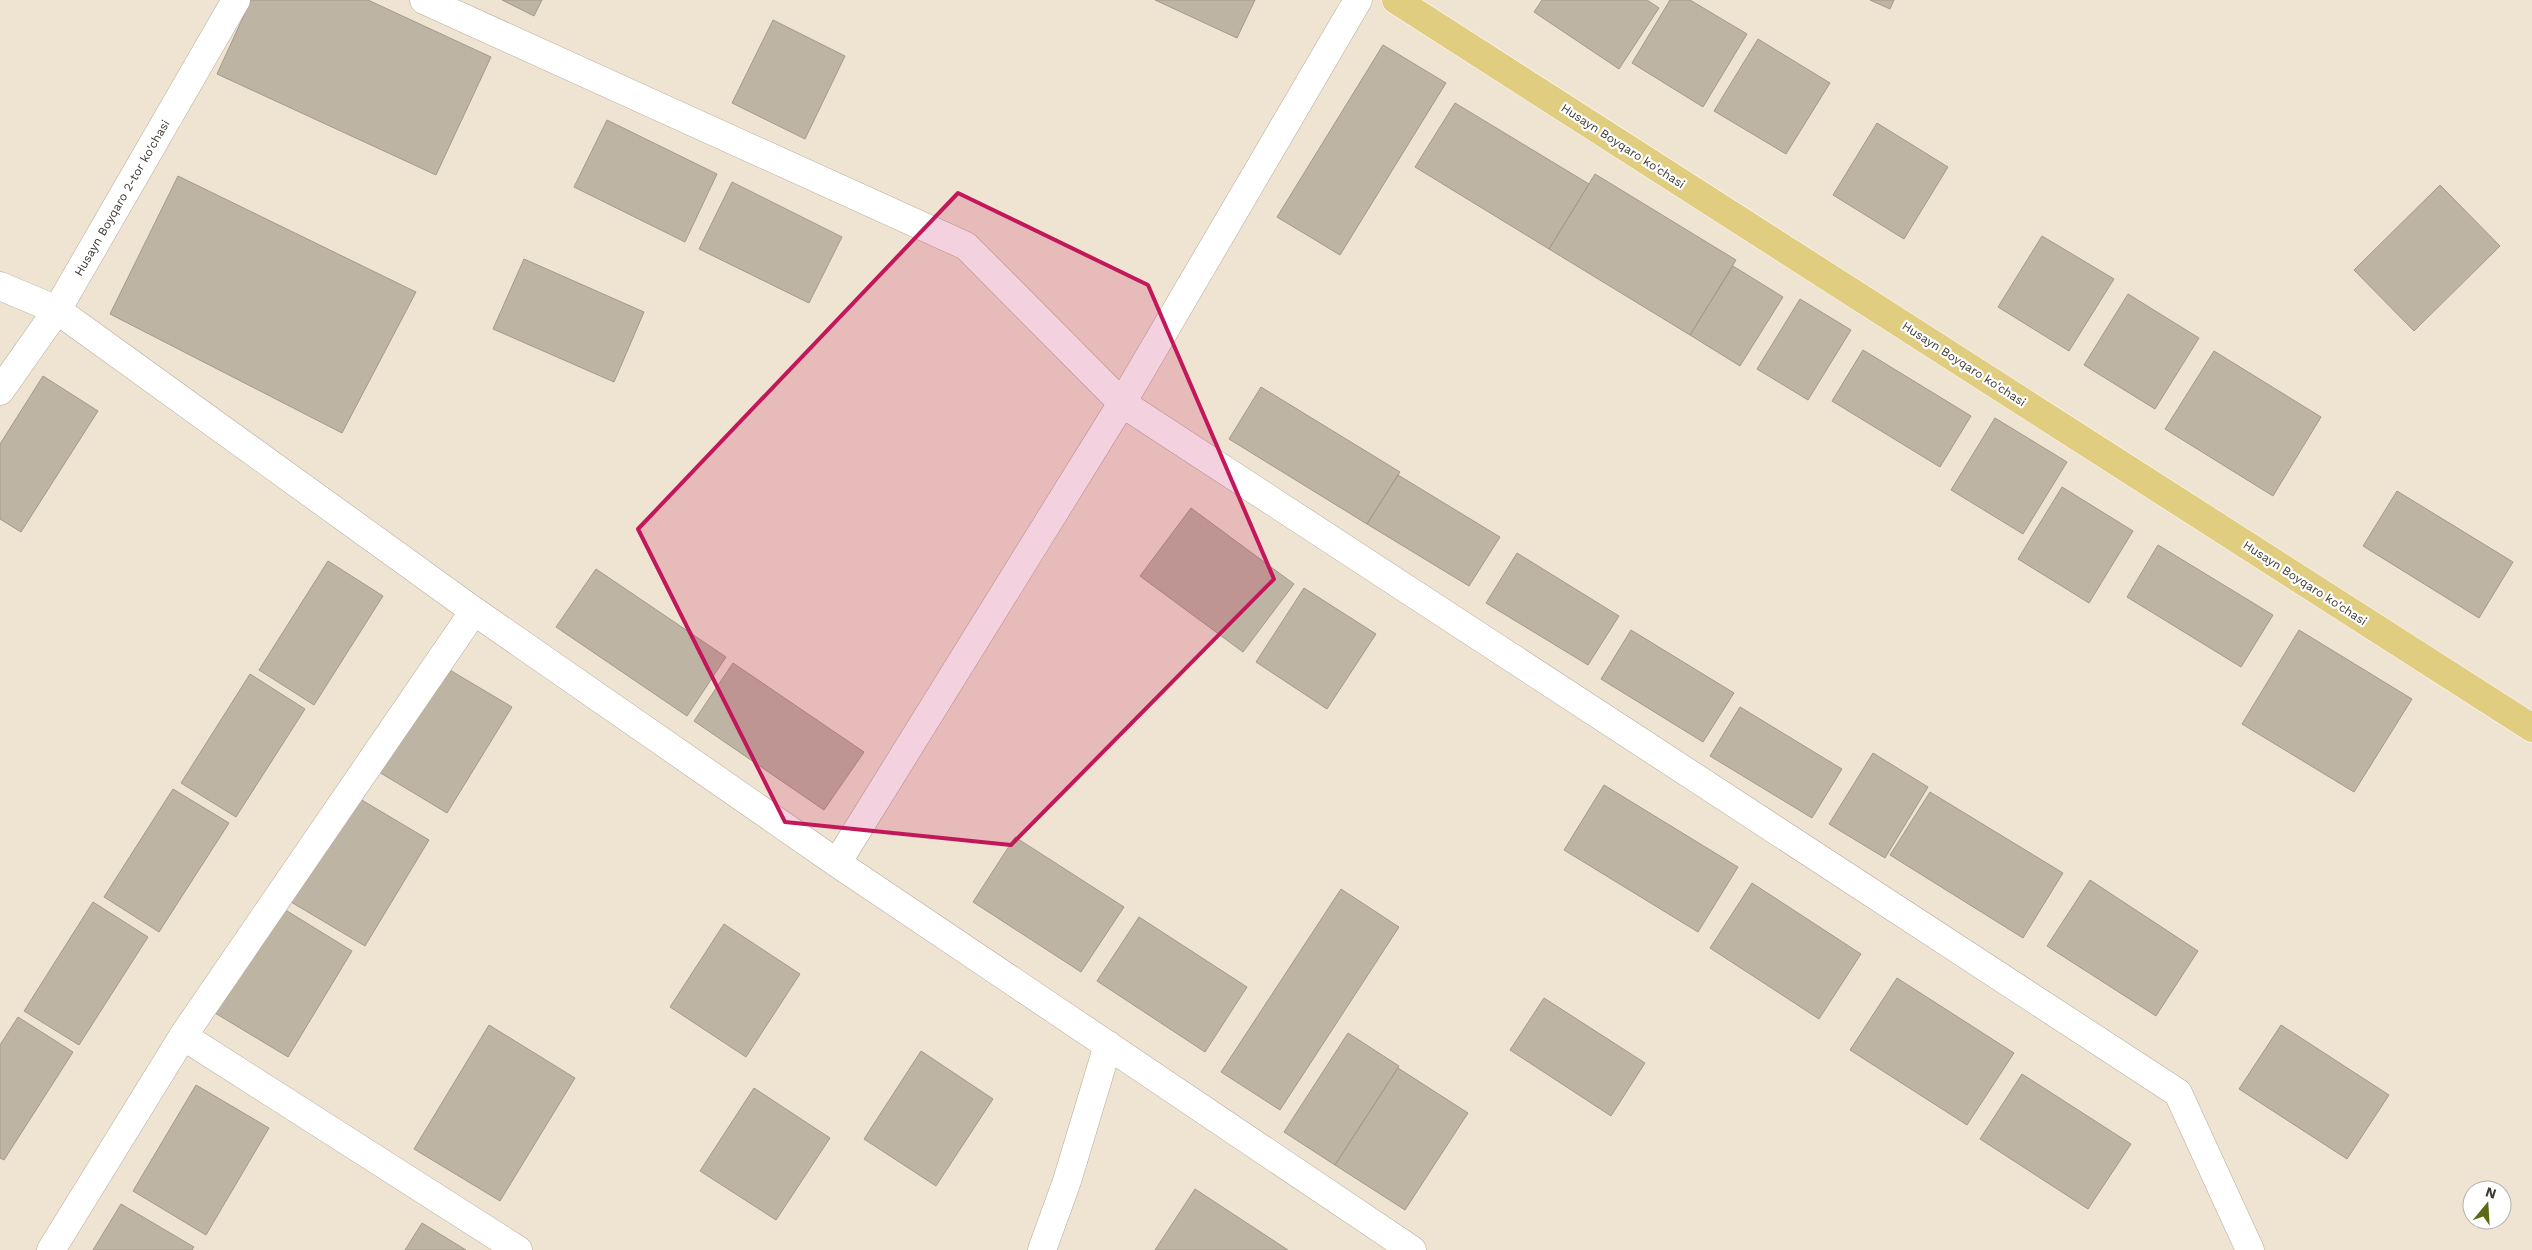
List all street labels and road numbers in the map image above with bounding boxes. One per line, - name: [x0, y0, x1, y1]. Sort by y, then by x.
- street label: Husayn Boyqaro ko'chasi: [1559, 101, 1687, 191]
- street label: Husayn Boyqaro 2-tor ko'chasi: [71, 117, 173, 279]
- street label: Husayn Boyqaro ko'chasi: [1900, 319, 2028, 409]
- street label: Husayn Boyqaro ko'chasi: [2241, 538, 2369, 628]

